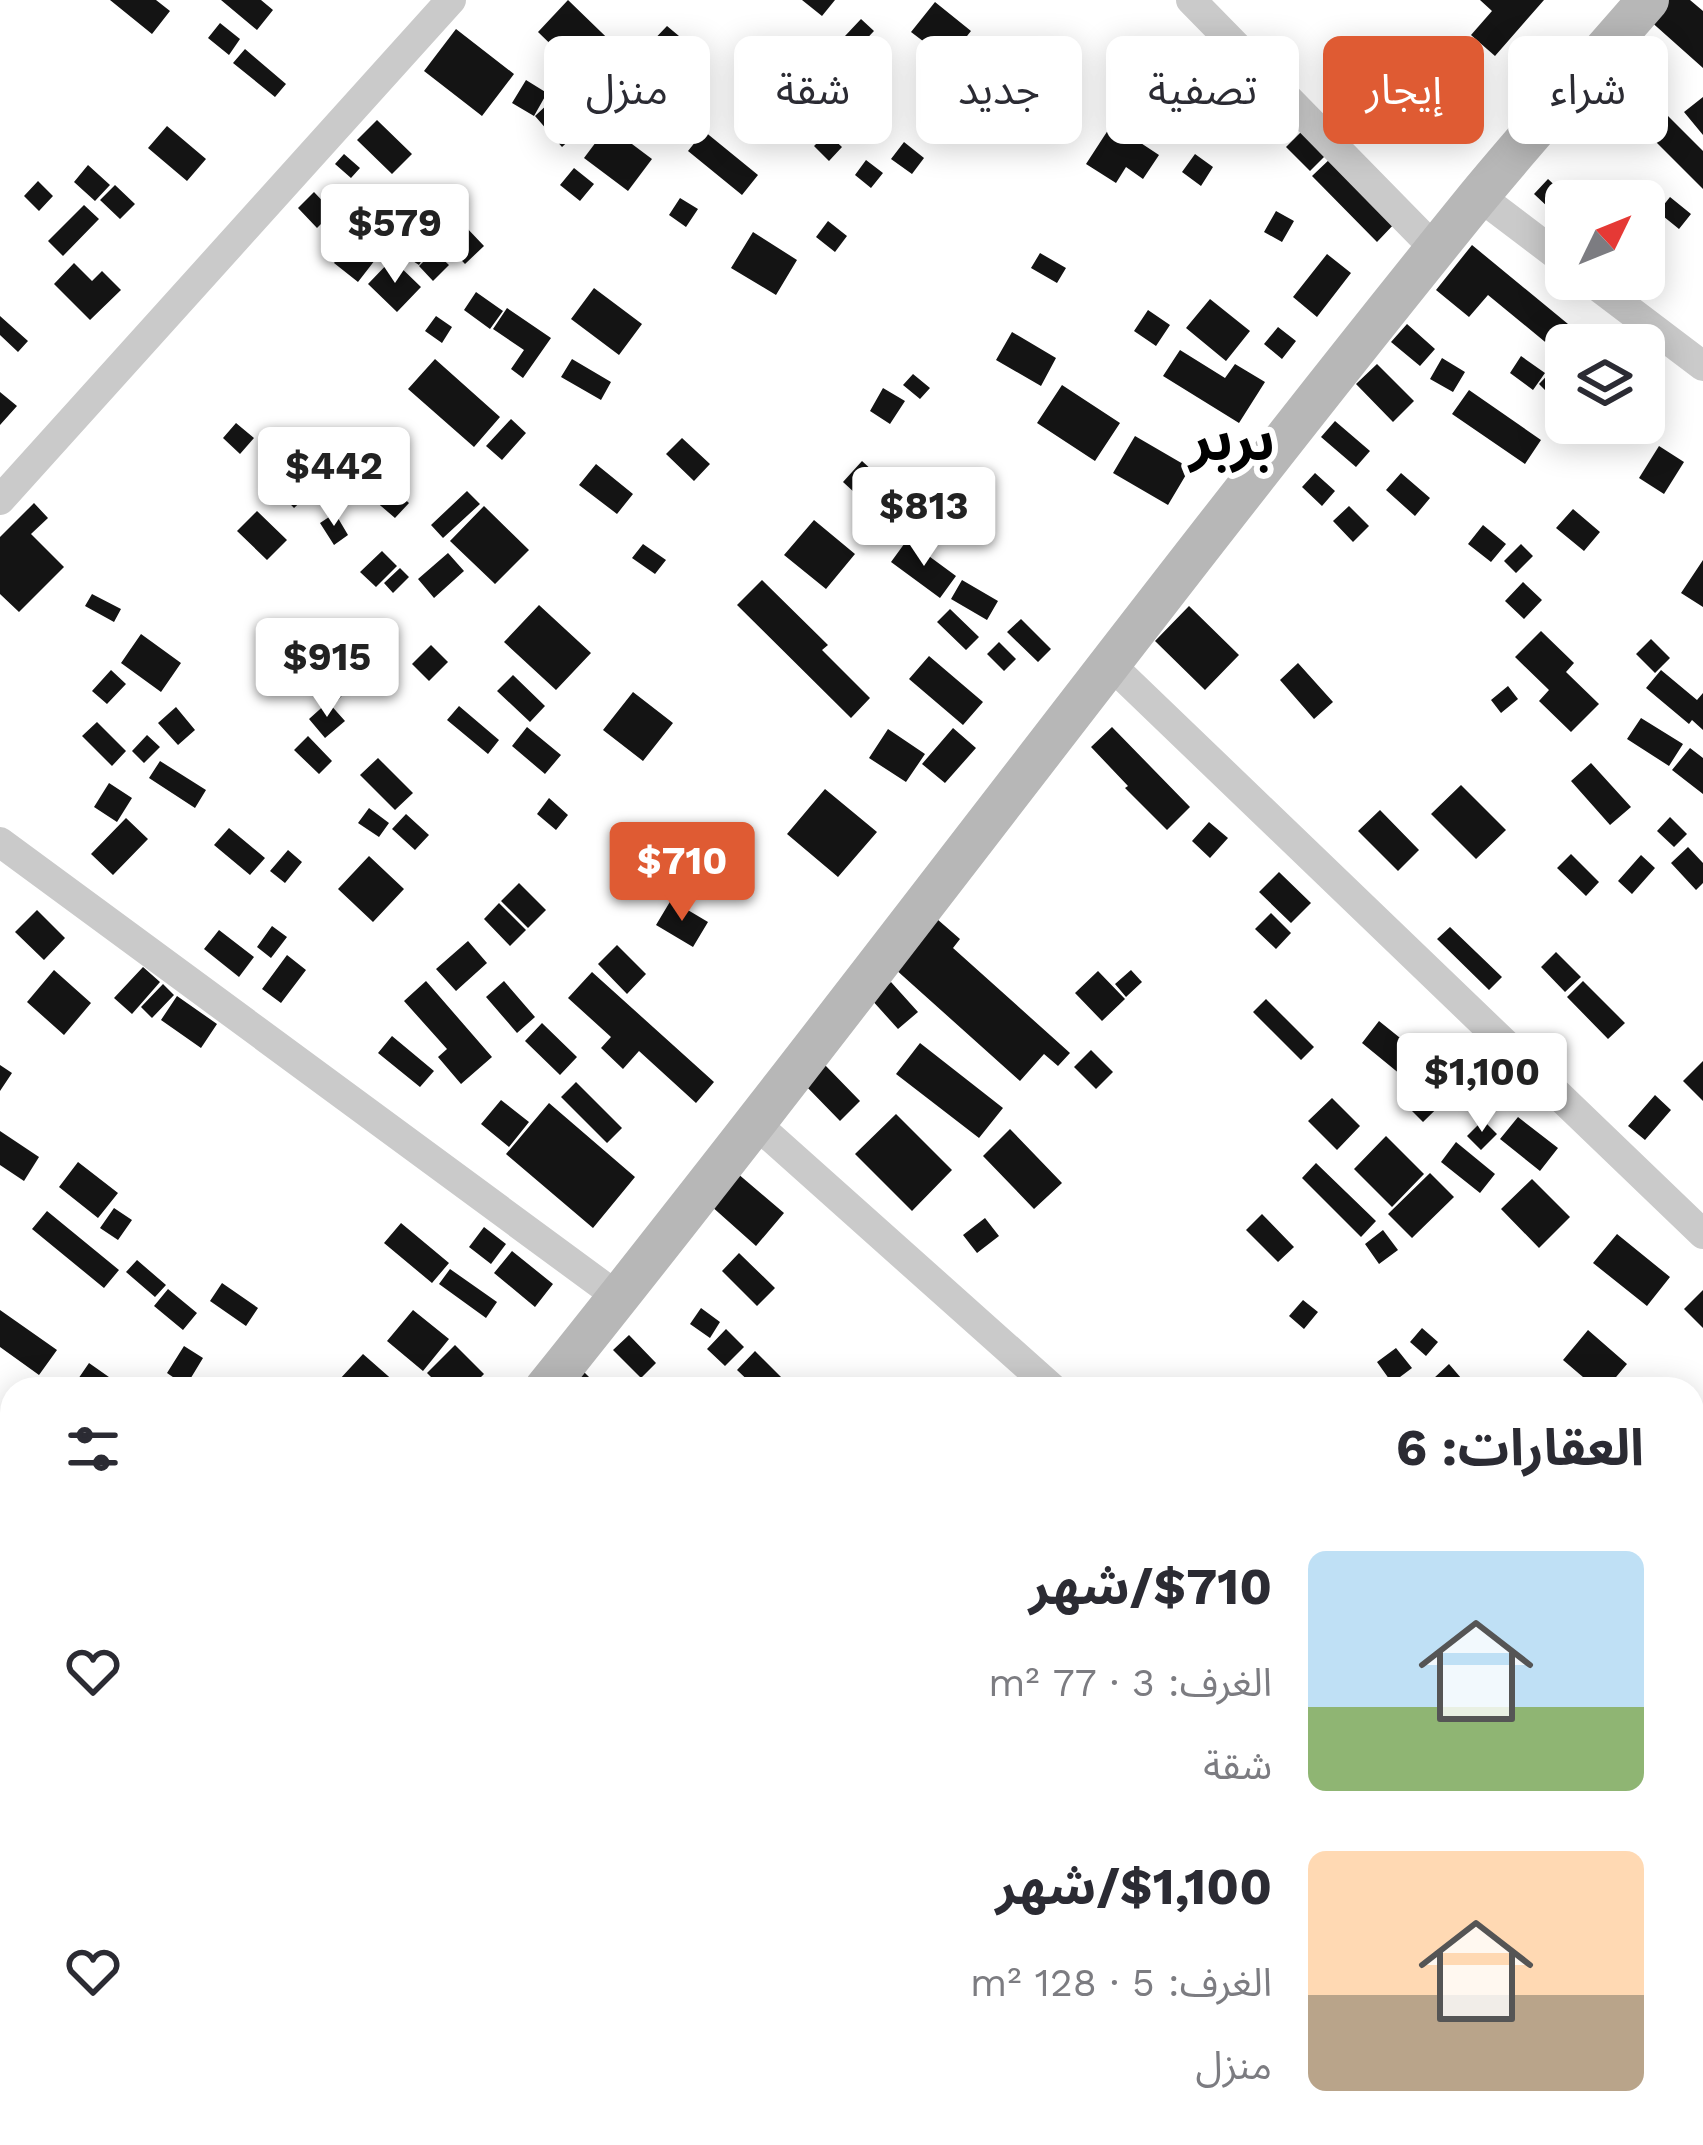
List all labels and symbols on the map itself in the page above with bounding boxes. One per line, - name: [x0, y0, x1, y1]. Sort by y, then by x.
- north arrow: [1545, 180, 1665, 300]
- pin: $579: [324, 184, 466, 286]
- district label: بربر: [1187, 407, 1275, 474]
- pin: $442: [263, 427, 405, 529]
- pin: $813: [853, 467, 995, 569]
- pin: $915: [256, 618, 398, 720]
- pin: $710: [611, 822, 753, 924]
- pin: $1,100: [1384, 1033, 1580, 1135]

